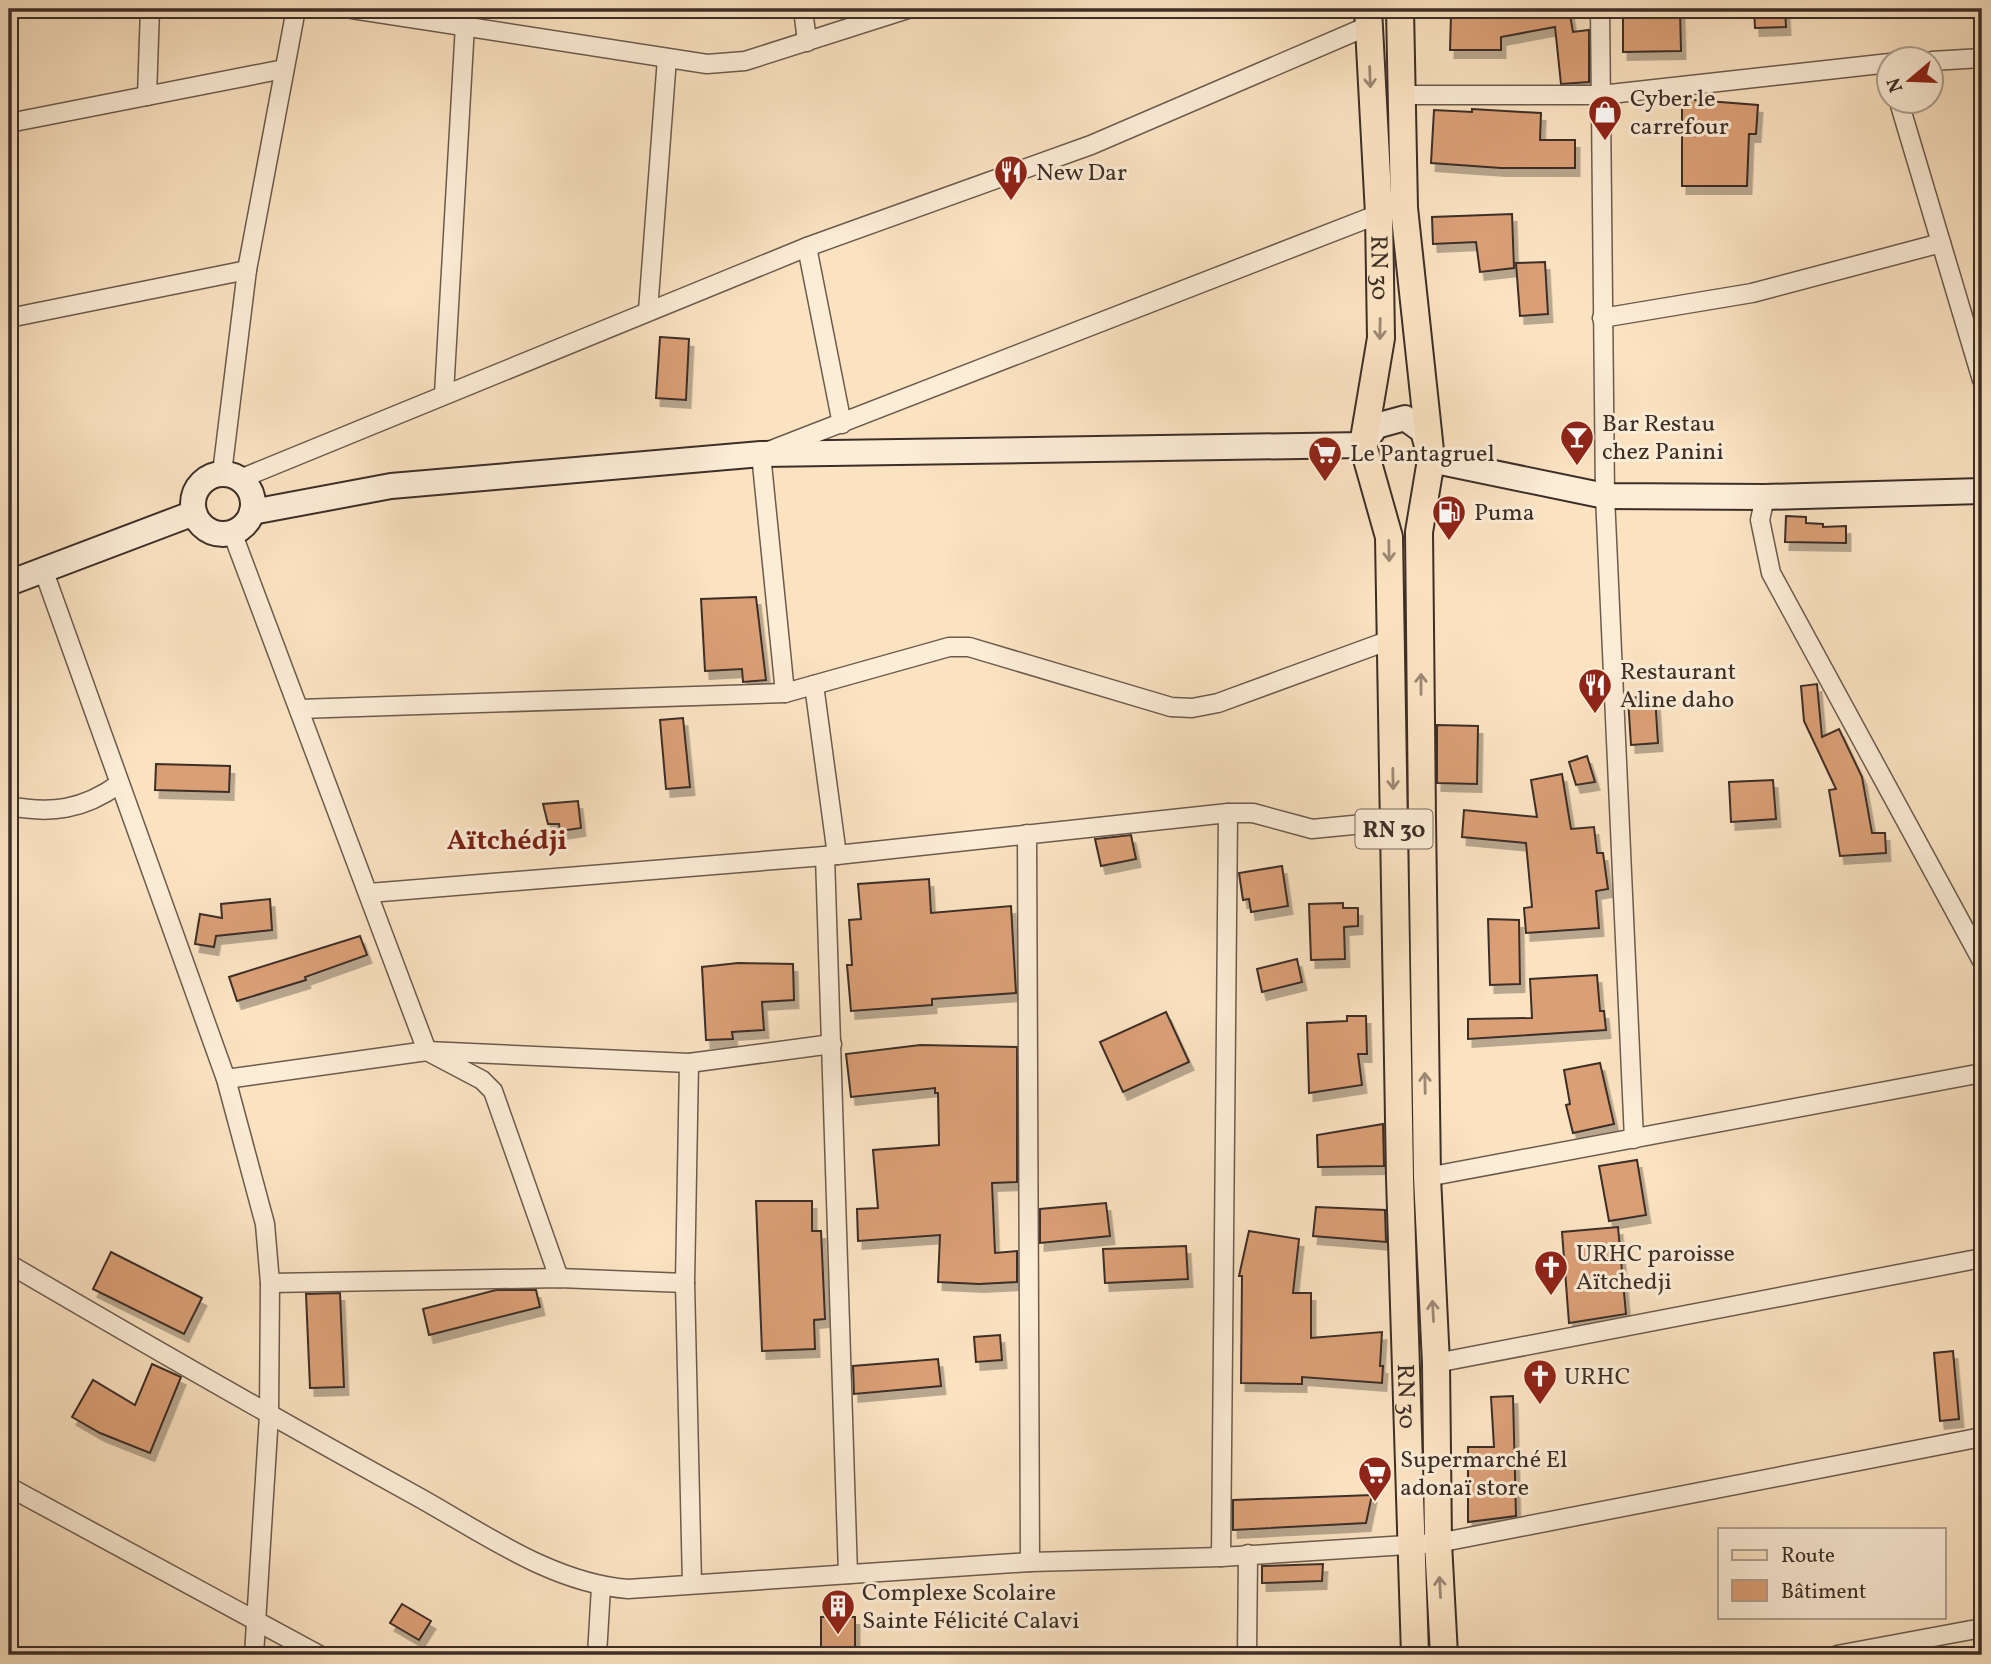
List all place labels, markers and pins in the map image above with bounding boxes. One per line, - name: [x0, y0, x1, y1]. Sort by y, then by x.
- place label: Cyber le carrefour: [1630, 83, 1729, 145]
- shop icon: Cyber le carrefour: [1586, 93, 1624, 142]
- restaurant icon: New Dar: [992, 153, 1030, 202]
- place label: New Dar: [1036, 157, 1127, 191]
- place label: Bar Restau chez Panini: [1602, 408, 1724, 470]
- bar icon: Bar Restau chez Panini: [1558, 418, 1596, 467]
- supermarket icon: Le Pantagruel: [1306, 434, 1344, 483]
- place label: Le Pantagruel: [1350, 438, 1495, 472]
- fuel station icon: Puma: [1430, 493, 1468, 542]
- place label: Puma: [1474, 497, 1535, 531]
- place label: Restaurant Aline daho: [1620, 656, 1736, 718]
- restaurant icon: Restaurant Aline daho: [1576, 666, 1614, 715]
- place label: URHC paroisse Aïtchedji: [1576, 1238, 1735, 1300]
- church icon: URHC paroisse Aïtchedji: [1532, 1248, 1570, 1297]
- church icon: URHC: [1521, 1357, 1559, 1406]
- place label: URHC: [1564, 1361, 1630, 1395]
- place label: Supermarché El adonaï store: [1400, 1444, 1567, 1506]
- supermarket icon: Supermarché El adonaï store: [1356, 1454, 1394, 1503]
- place label: Complexe Scolaire Sainte Félicité Calavi: [862, 1577, 1079, 1639]
- building icon: Complexe Scolaire Sainte Félicité Calavi: [819, 1587, 857, 1636]

